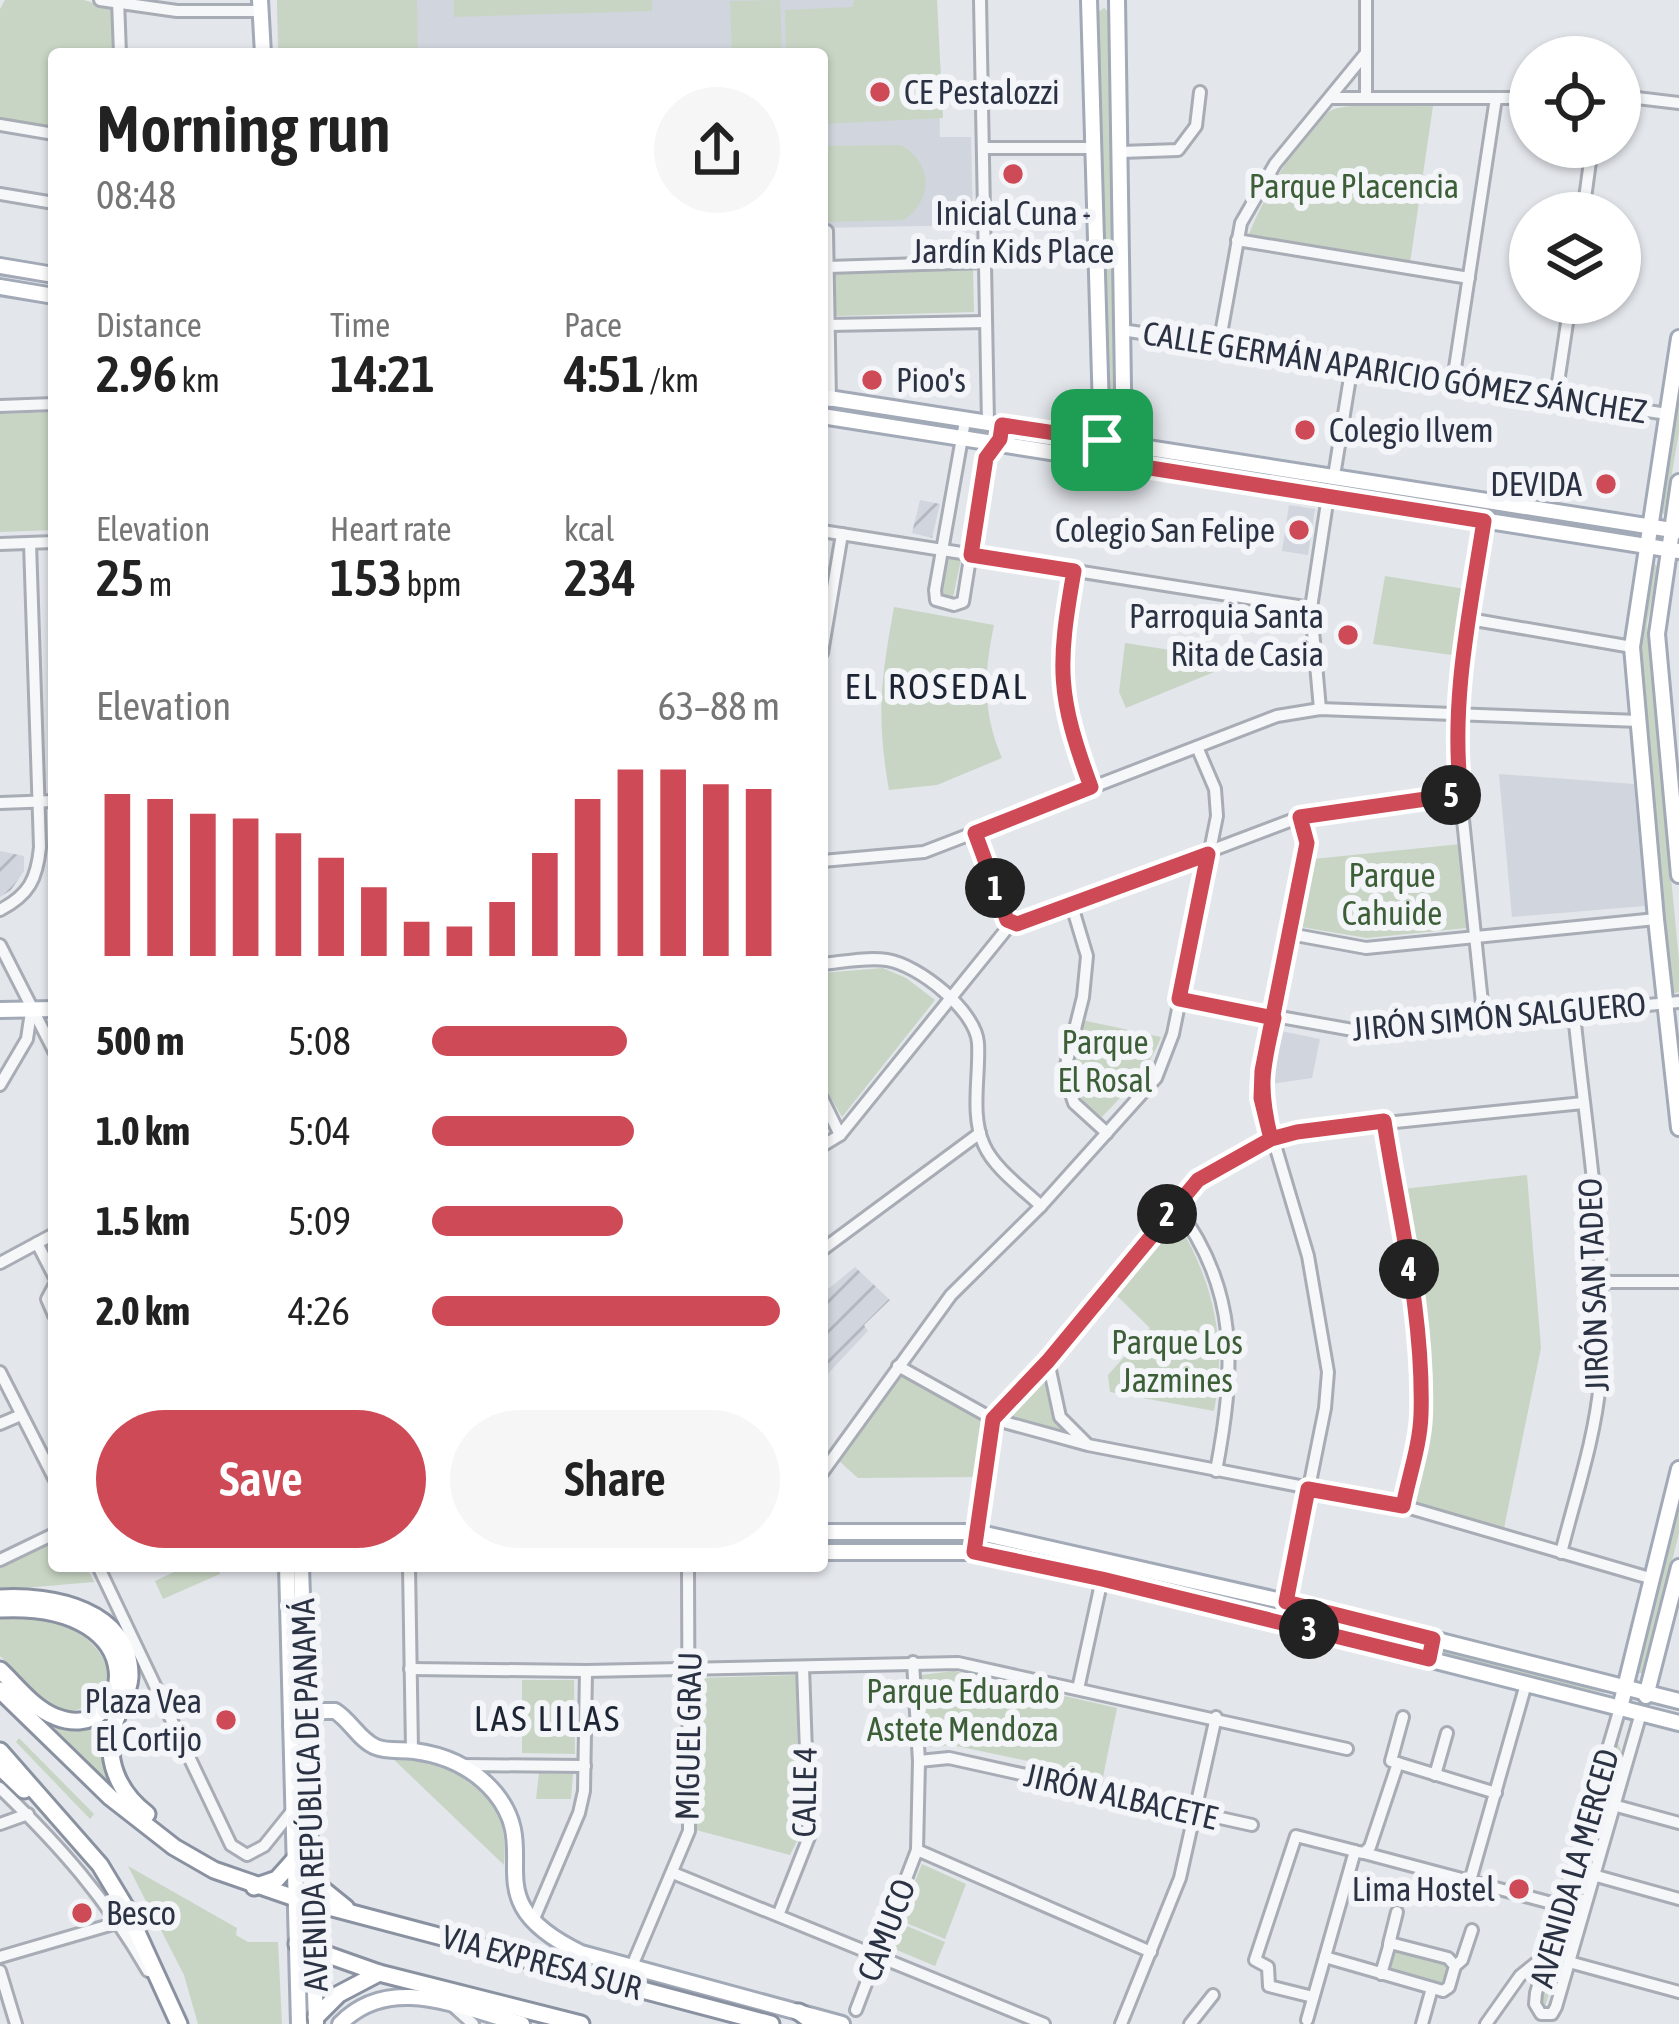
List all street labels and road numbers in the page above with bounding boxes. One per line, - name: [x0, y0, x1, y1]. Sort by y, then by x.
- street label: CALLE GERMÁN APARICIO GÓMEZ SÁNCHEZ: [1140, 313, 1650, 431]
- street label: JIRÓN SIMÓN SALGUERO: [1351, 984, 1647, 1048]
- street label: JIRÓN SAN TADEO: [1570, 1178, 1616, 1392]
- street label: AVENIDA REPÚBLICA DE PANAMÁ: [283, 1597, 335, 1992]
- street label: MIGUEL GRAU: [668, 1651, 708, 1821]
- street label: AVENIDA LA MERCED: [1522, 1745, 1626, 1991]
- street label: CALLE 4: [784, 1746, 824, 1838]
- street label: JIRÓN ALBACETE: [1021, 1755, 1221, 1837]
- street label: CAMUCO: [849, 1874, 923, 1986]
- street label: VIA EXPRESA SUR: [438, 1917, 647, 2007]

